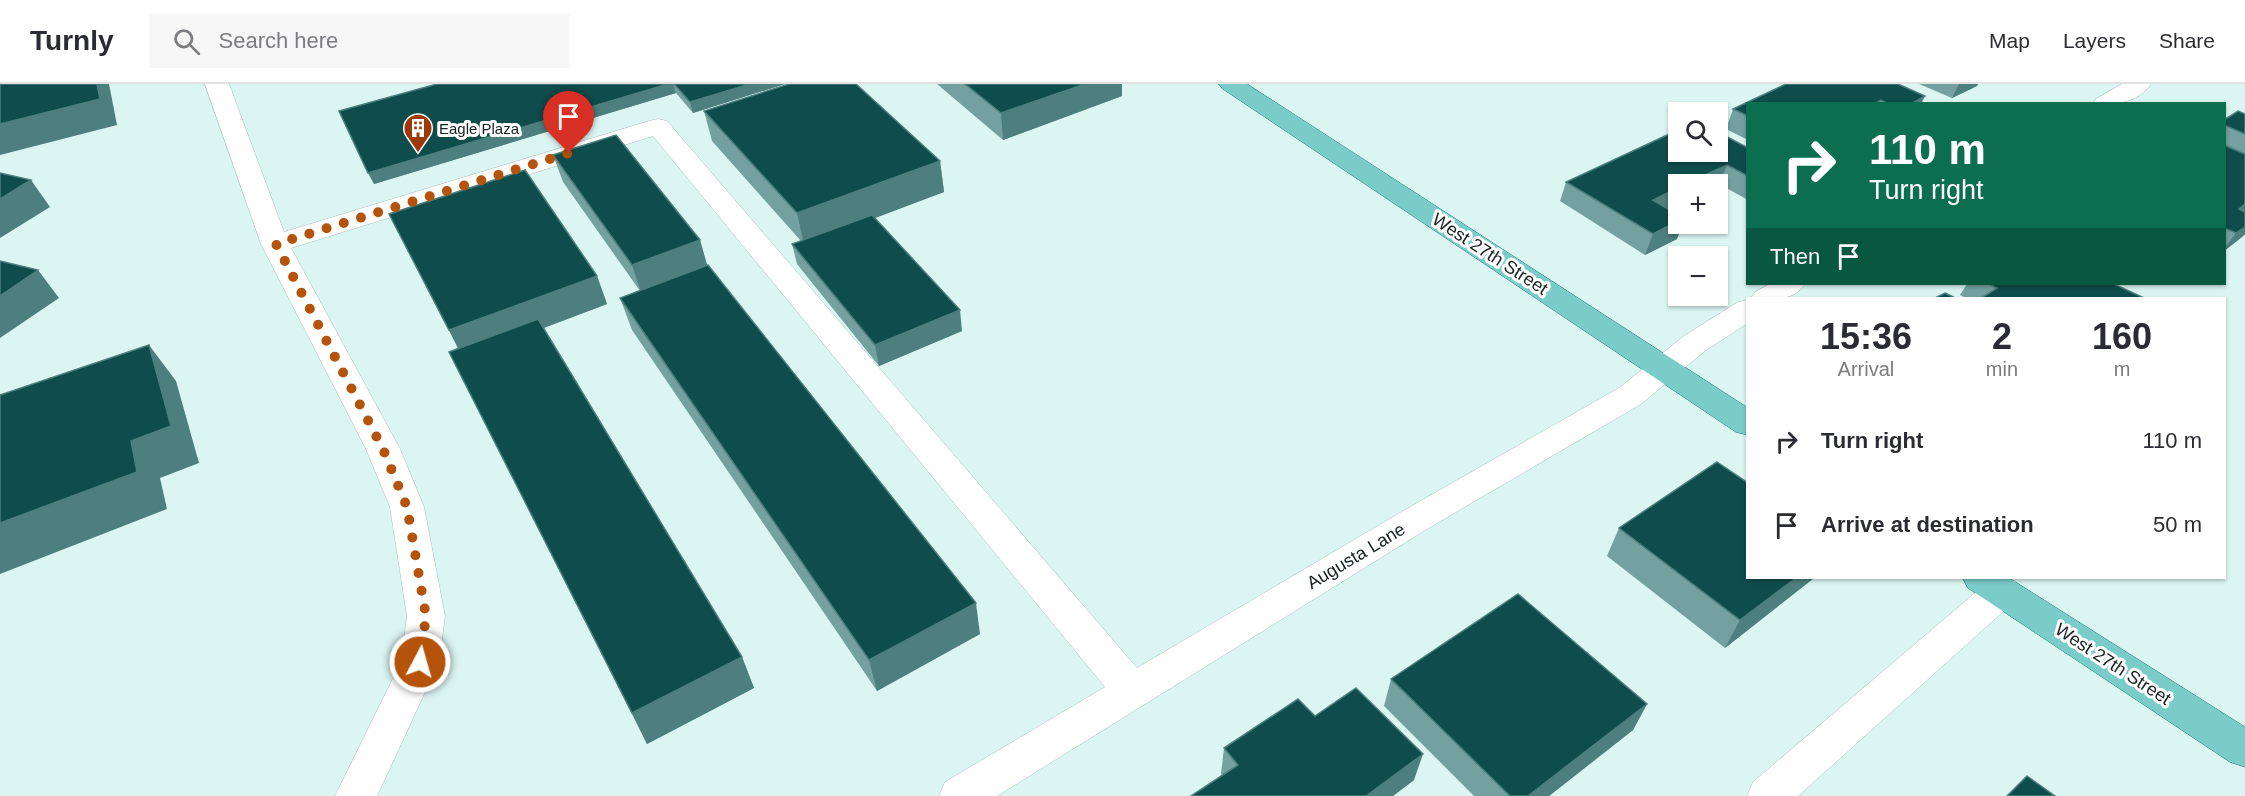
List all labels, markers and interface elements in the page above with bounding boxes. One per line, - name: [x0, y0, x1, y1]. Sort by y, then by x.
- search box: [149, 14, 569, 68]
- text: Turnly: [30, 25, 113, 56]
- icon: search: [170, 25, 203, 58]
- text: Search here: [218, 28, 338, 53]
- text: Map: [1989, 29, 2030, 52]
- text: Layers: [2063, 29, 2126, 52]
- text: Share: [2159, 29, 2215, 52]
- pin: [543, 91, 594, 153]
- icon: arrive: [552, 100, 585, 133]
- map controls: [1668, 102, 1728, 306]
- button: search: [1668, 102, 1728, 162]
- building icon: Eagle Plaza: [402, 112, 434, 154]
- place label: Eagle Plaza: [439, 120, 520, 137]
- icon: right: [1770, 126, 1848, 204]
- text: 110 m: [1869, 126, 1986, 173]
- button: +: [1668, 174, 1728, 234]
- text: Turn right: [1869, 175, 1984, 205]
- street label: West 27th Street: [1428, 209, 1552, 299]
- icon: arrive: [1832, 240, 1865, 273]
- text: Then: [1770, 244, 1820, 269]
- button: −: [1668, 246, 1728, 306]
- text: 15:36: [1820, 316, 1912, 357]
- text: 2: [1992, 316, 2012, 357]
- text: 160: [2092, 316, 2152, 357]
- text: Arrival: [1838, 358, 1894, 380]
- text: min: [1986, 358, 2018, 380]
- text: m: [2114, 358, 2130, 380]
- icon: right: [1770, 425, 1803, 458]
- text: Turn right: [1821, 428, 1923, 453]
- text: 110 m: [2142, 428, 2202, 453]
- icon: arrive: [1770, 509, 1803, 542]
- text: Arrive at destination: [1821, 512, 2034, 537]
- text: 50 m: [2153, 512, 2202, 537]
- street label: Augusta Lane: [1303, 519, 1409, 593]
- street label: West 27th Street: [2051, 619, 2175, 709]
- position arrow: [388, 630, 452, 694]

